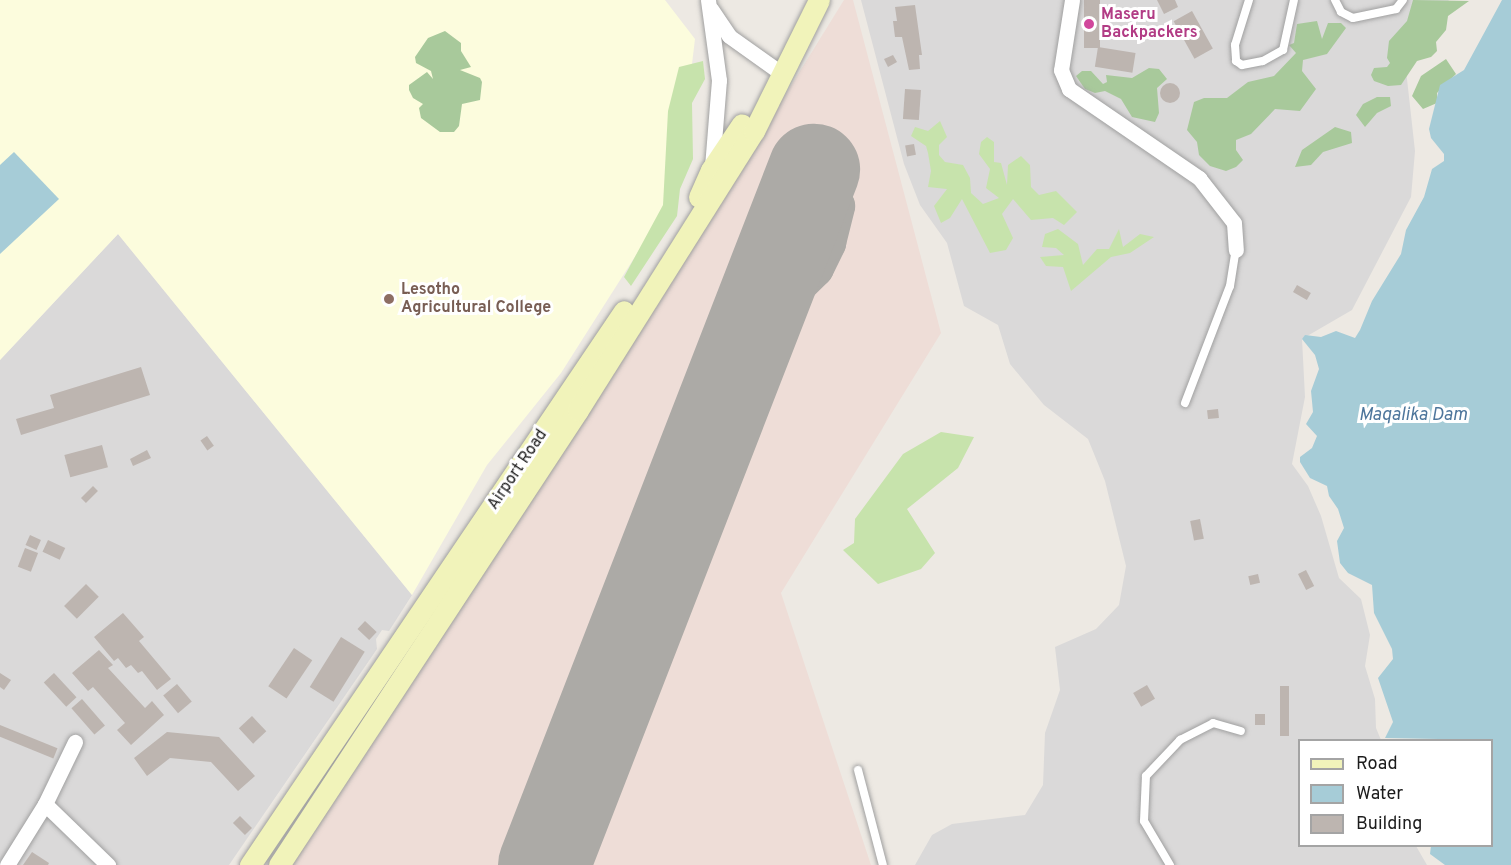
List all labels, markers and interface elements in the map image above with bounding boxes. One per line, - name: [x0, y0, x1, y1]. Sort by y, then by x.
- place label: Maseru Backpackers: [1101, 5, 1198, 43]
- marker: Maseru Backpackers: [1082, 17, 1096, 31]
- place label: Lesotho Agricultural College: [401, 280, 551, 318]
- marker: Lesotho Agricultural College: [382, 292, 396, 306]
- water label: Maqalika Dam: [1359, 405, 1467, 427]
- street label: Airport Road: [484, 426, 552, 514]
- legend: [1298, 739, 1493, 847]
- text: Road: [1356, 753, 1398, 776]
- text: Water: [1356, 783, 1403, 806]
- text: Building: [1356, 813, 1422, 836]

